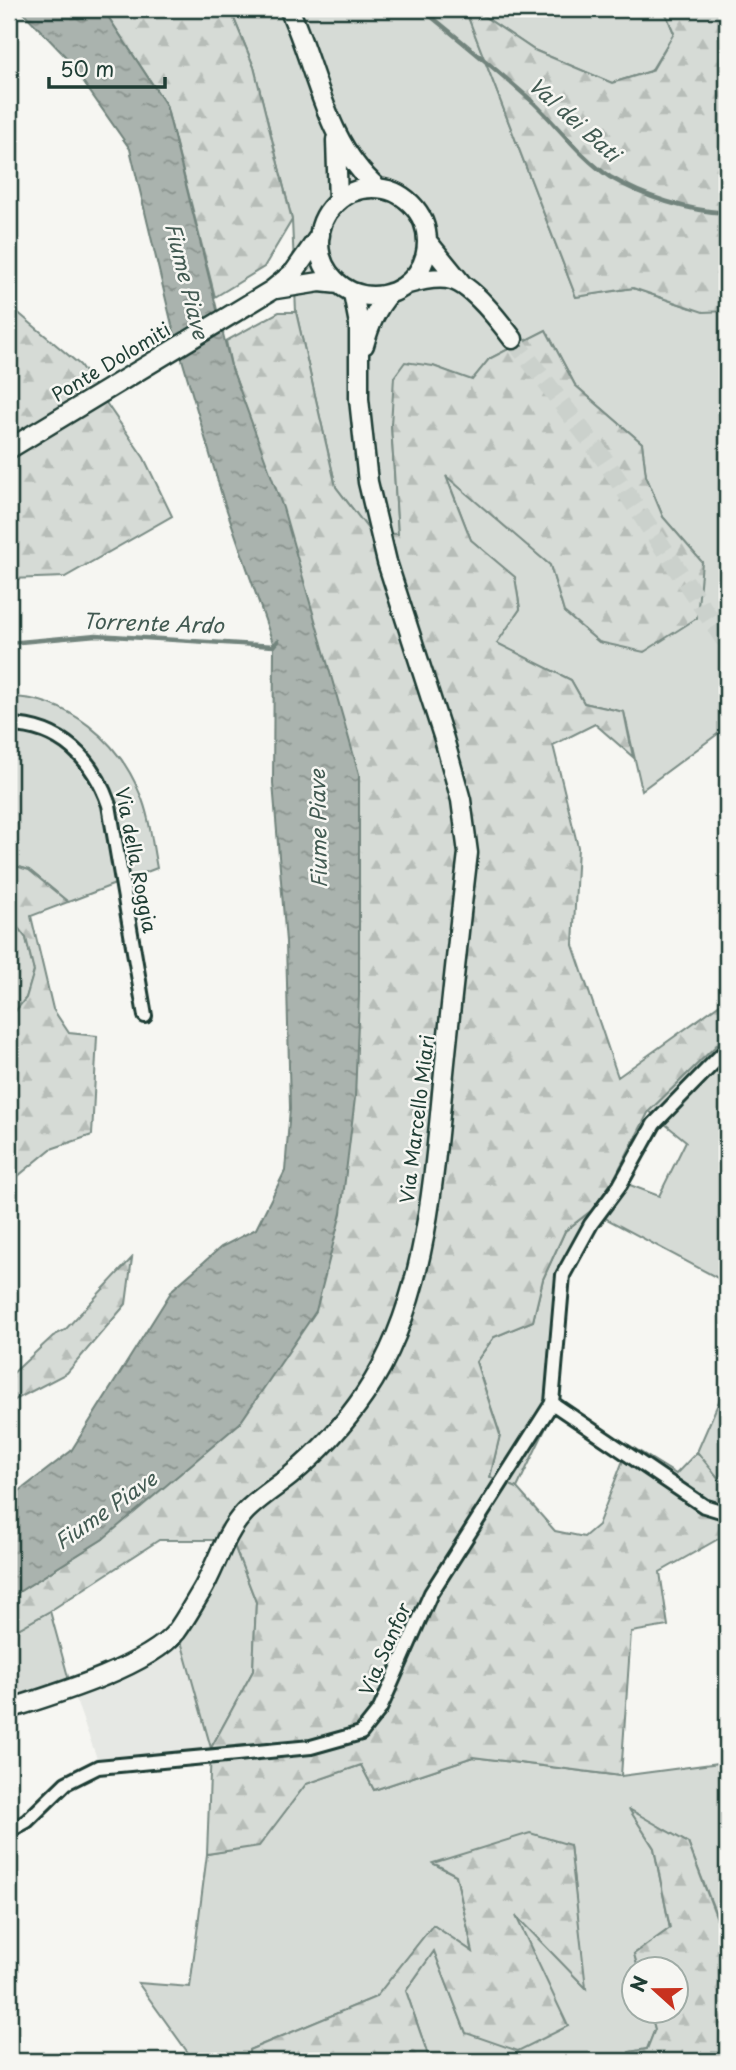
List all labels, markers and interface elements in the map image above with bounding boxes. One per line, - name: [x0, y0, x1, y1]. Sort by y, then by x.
- scale bar: [49, 46, 164, 90]
- text: 50 m: [60, 52, 114, 84]
- water label: Val dei Bati: [522, 69, 631, 170]
- water label: Fiume Piave: [158, 219, 218, 344]
- street label: Ponte Dolomiti: [46, 315, 175, 408]
- water label: Torrente Ardo: [82, 604, 226, 641]
- water label: Fiume Piave: [300, 767, 334, 889]
- street label: Via della Roggia: [109, 784, 165, 936]
- street label: Via Marcello Miari: [392, 1033, 440, 1205]
- water label: Fiume Piave: [47, 1461, 164, 1557]
- street label: Via Sanfor: [351, 1597, 417, 1700]
- north arrow: [620, 1954, 690, 2024]
- text: N: [622, 1972, 654, 1996]

